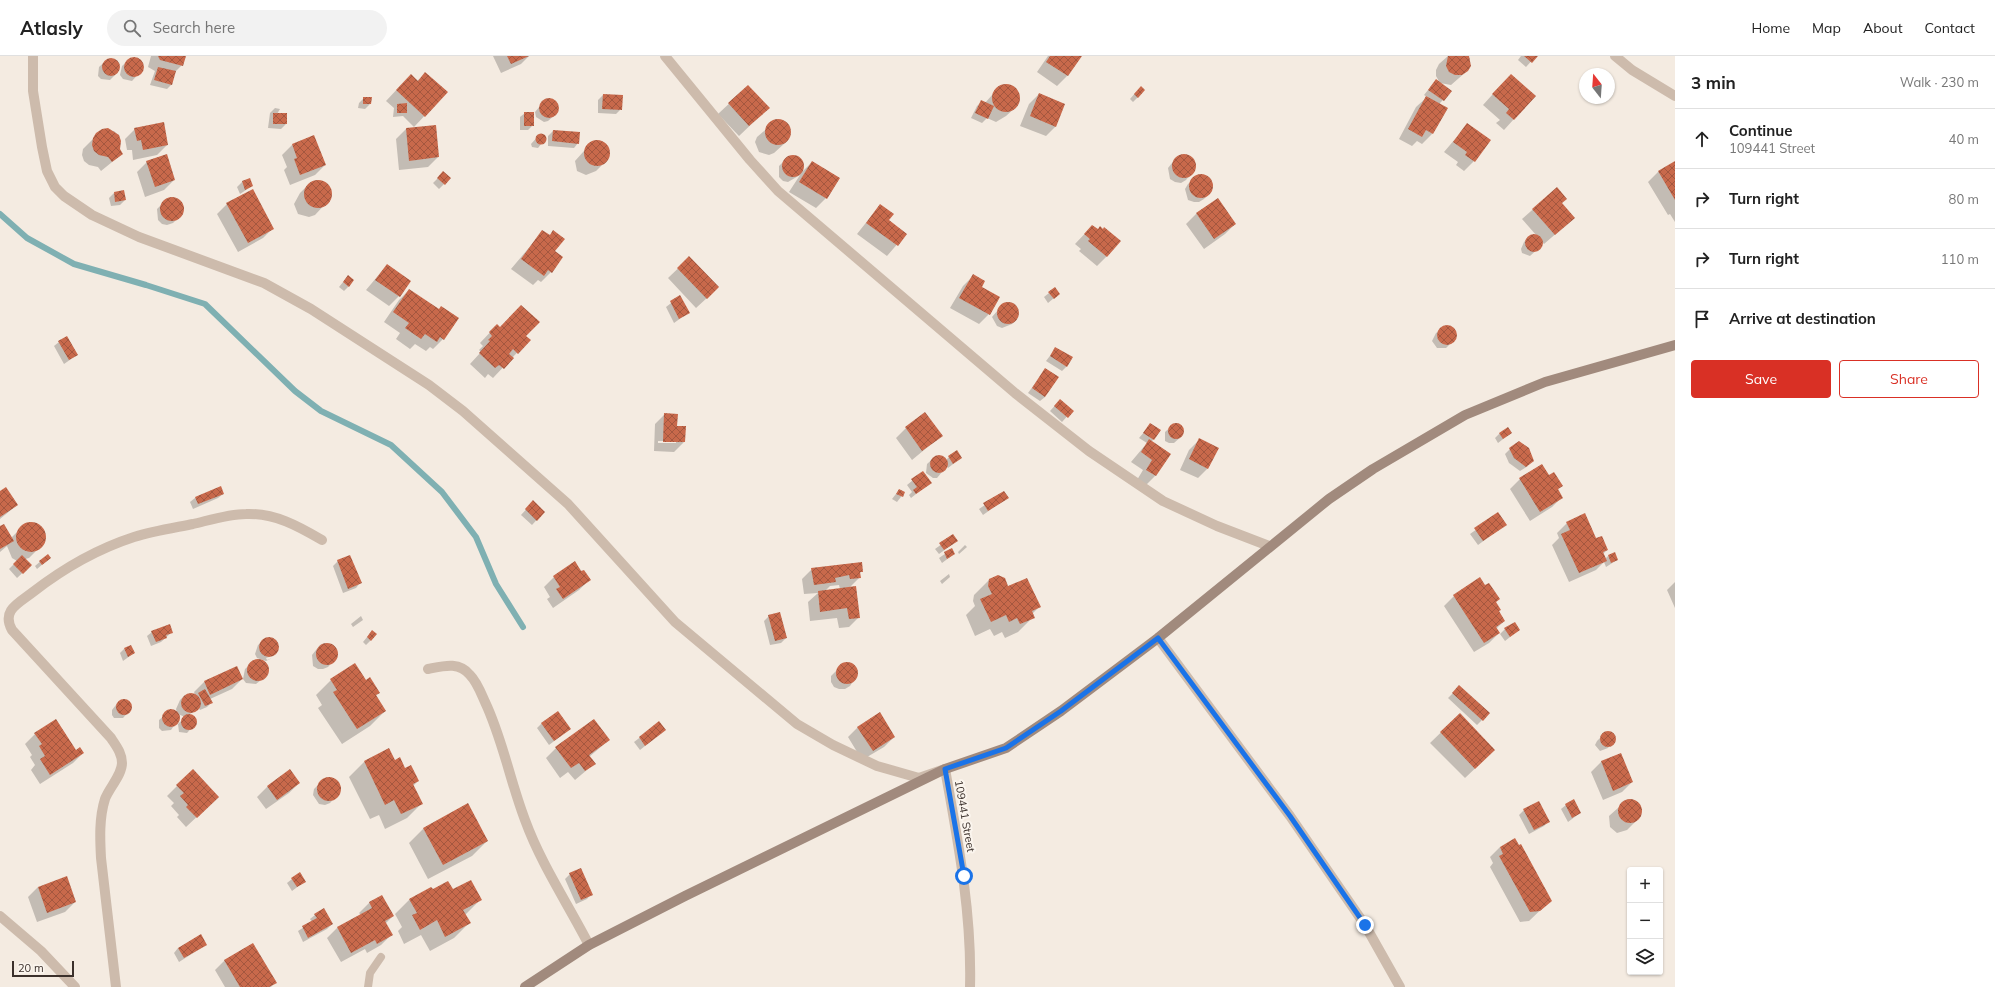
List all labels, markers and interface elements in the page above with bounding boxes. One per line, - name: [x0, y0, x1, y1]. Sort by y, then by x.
- search box: [107, 10, 387, 46]
- text: Atlasly: [20, 16, 83, 40]
- icon: search: [121, 17, 143, 39]
- text: Search here: [153, 18, 235, 37]
- text: Home: [1751, 19, 1790, 37]
- text: Map: [1812, 19, 1841, 37]
- text: About: [1863, 19, 1903, 37]
- text: Contact: [1925, 19, 1975, 37]
- north arrow: [1579, 68, 1615, 104]
- text: 3 min: [1691, 72, 1736, 93]
- text: Walk · 230 m: [1900, 74, 1979, 90]
- text: Continue: [1729, 121, 1792, 140]
- icon: ahead: [1691, 128, 1713, 150]
- text: 40 m: [1949, 131, 1979, 147]
- text: 109441 Street: [1729, 140, 1815, 156]
- icon: right: [1691, 188, 1713, 210]
- text: Turn right: [1729, 189, 1799, 208]
- text: 80 m: [1949, 191, 1979, 207]
- icon: right: [1691, 248, 1713, 270]
- text: Turn right: [1729, 249, 1799, 268]
- text: 110 m: [1941, 251, 1979, 267]
- icon: arrive: [1691, 308, 1713, 330]
- text: Arrive at destination: [1729, 309, 1876, 328]
- button: Save: [1691, 360, 1831, 398]
- button: Share: [1839, 360, 1979, 398]
- street label: 109441 Street: [952, 779, 978, 853]
- route start: [955, 867, 973, 885]
- map controls: [1627, 867, 1663, 975]
- button: +: [1627, 867, 1663, 903]
- button: −: [1627, 903, 1663, 939]
- route end: [1356, 916, 1374, 934]
- button: layers: [1627, 939, 1663, 975]
- scale bar: [12, 959, 74, 978]
- text: 20 m: [18, 961, 44, 975]

